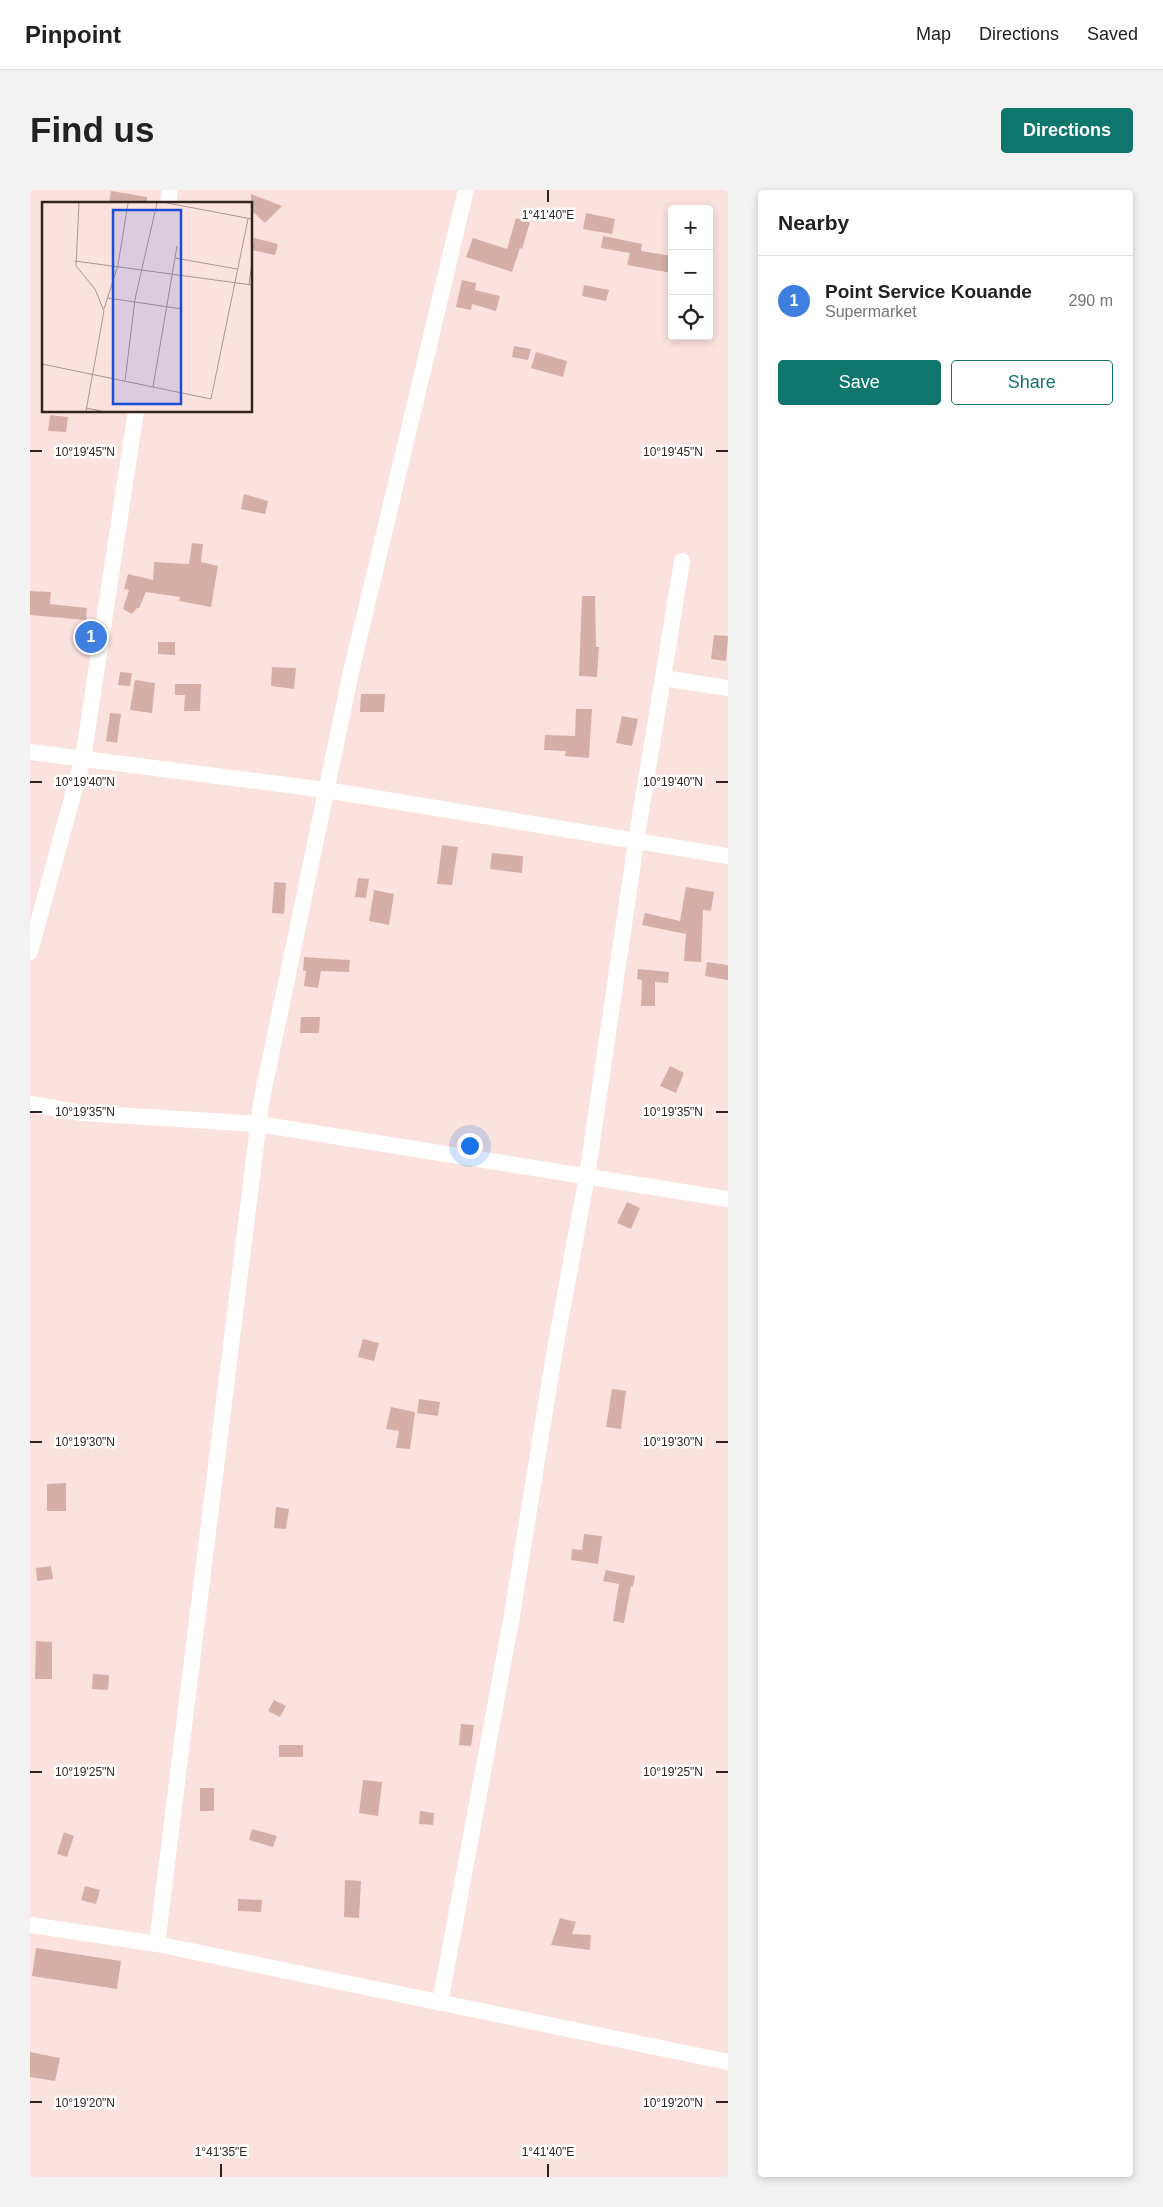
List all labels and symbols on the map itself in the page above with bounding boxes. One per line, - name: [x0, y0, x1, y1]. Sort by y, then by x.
- inset map: [42, 202, 252, 412]
- text: 1°41'40"E: [522, 208, 574, 222]
- text: 10°19'45"N: [55, 445, 115, 459]
- text: 10°19'45"N: [643, 445, 703, 459]
- pin: 1: [75, 618, 107, 656]
- text: 10°19'40"N: [55, 775, 115, 789]
- text: 10°19'40"N: [643, 775, 703, 789]
- text: 10°19'35"N: [55, 1105, 115, 1119]
- text: 10°19'35"N: [643, 1105, 703, 1119]
- your location: [457, 1133, 483, 1159]
- text: 10°19'30"N: [55, 1435, 115, 1449]
- text: 10°19'30"N: [643, 1435, 703, 1449]
- text: 10°19'25"N: [55, 1765, 115, 1779]
- text: 10°19'25"N: [643, 1765, 703, 1779]
- text: 10°19'20"N: [55, 2096, 115, 2110]
- text: 10°19'20"N: [643, 2096, 703, 2110]
- text: 1°41'35"E: [195, 2145, 247, 2159]
- text: 1°41'40"E: [522, 2145, 574, 2159]

